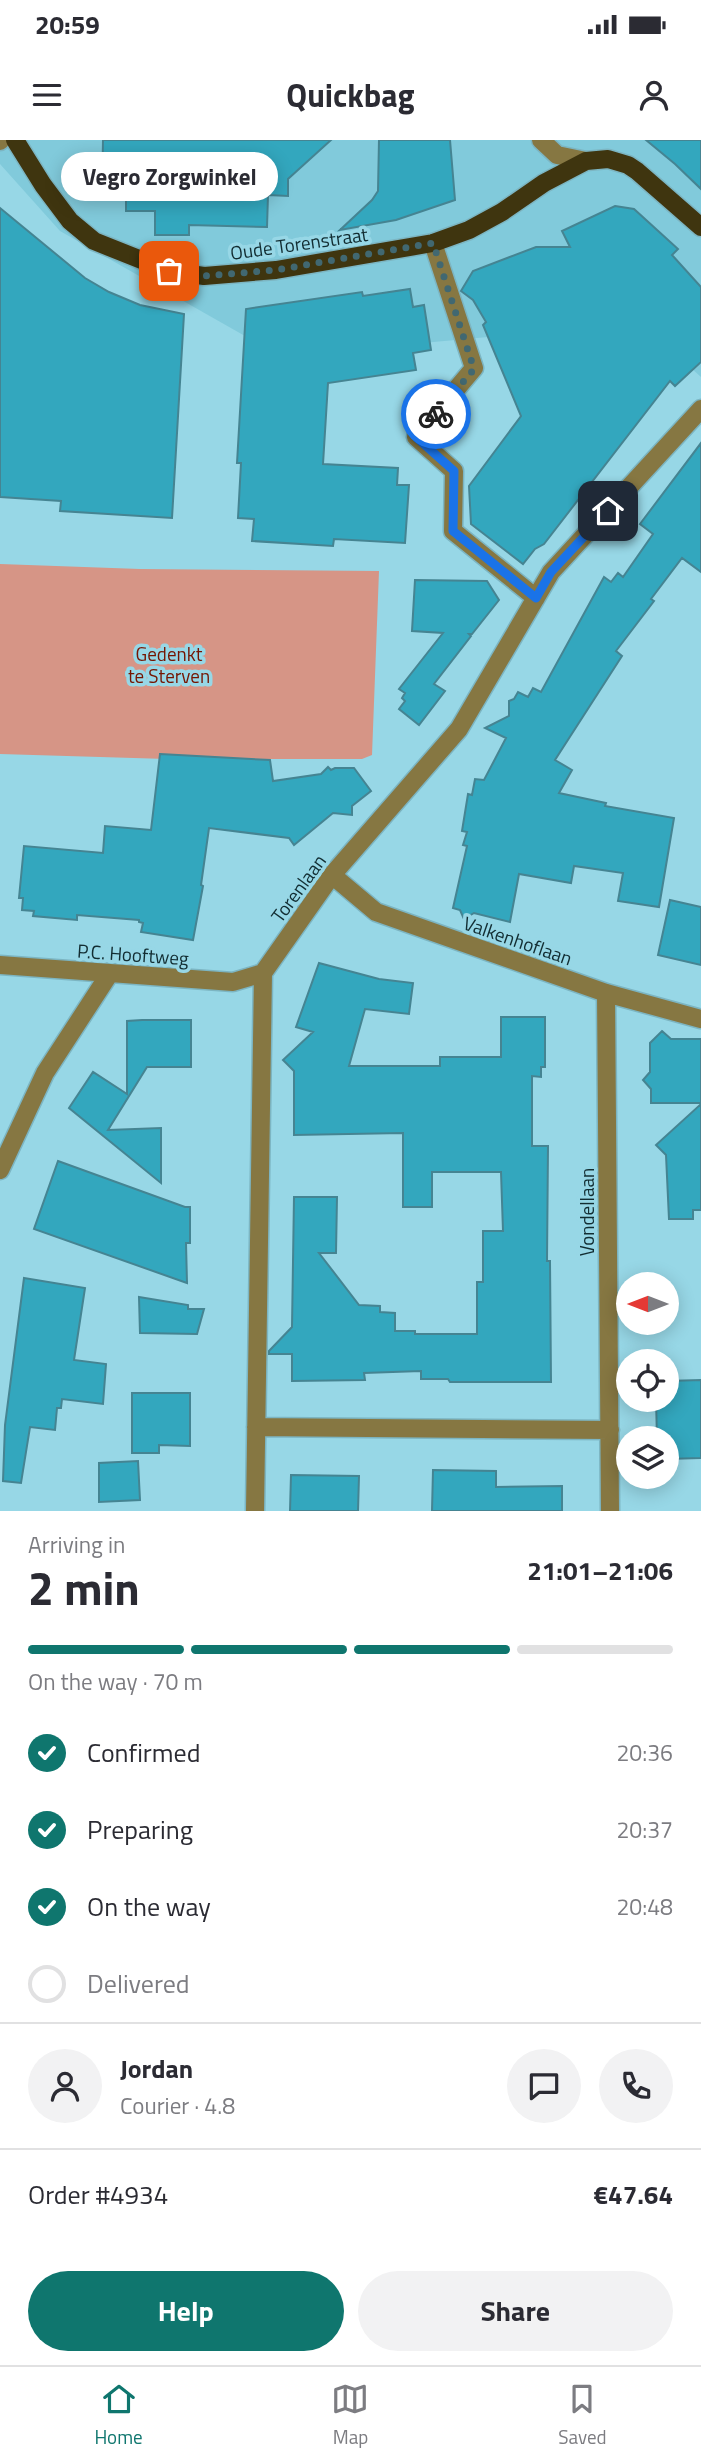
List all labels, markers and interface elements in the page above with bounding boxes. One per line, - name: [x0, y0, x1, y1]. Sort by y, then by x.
- text: 20:59: [35, 5, 100, 44]
- text: Quickbag: [286, 71, 415, 119]
- icon: menu: [28, 76, 66, 114]
- icon: person: [635, 76, 673, 114]
- callout: Vegro Zorgwinkel: [60, 152, 278, 201]
- text: Vegro Zorgwinkel: [82, 159, 257, 194]
- street label: Oude Torenstraat: [228, 219, 370, 267]
- pin: [139, 241, 199, 301]
- icon: bag: [150, 252, 188, 290]
- courier: [401, 379, 471, 449]
- icon: bike: [417, 395, 455, 433]
- pin: [578, 481, 638, 541]
- icon: home: [589, 492, 627, 530]
- park label: Gedenkt te Sterven: [128, 639, 210, 690]
- street label: Torenlaan: [263, 848, 333, 928]
- street label: Valkenhoflaan: [460, 908, 576, 972]
- street label: P.C. Hooftweg: [76, 936, 190, 972]
- street label: Vondellaan: [572, 1168, 601, 1256]
- north arrow: [616, 1272, 679, 1335]
- map controls: [616, 1272, 679, 1489]
- button: locate: [616, 1349, 679, 1412]
- button: layers: [616, 1426, 679, 1489]
- text: Arriving in: [28, 1527, 125, 1562]
- text: 21:01–21:06: [527, 1551, 673, 1590]
- text: 2 min: [28, 1553, 140, 1623]
- text: On the way · 70 m: [28, 1664, 203, 1699]
- text: Confirmed: [87, 1733, 201, 1772]
- icon: check: [28, 1734, 66, 1772]
- text: 20:36: [616, 1735, 673, 1770]
- text: Preparing: [87, 1810, 193, 1849]
- icon: check: [28, 1811, 66, 1849]
- text: 20:37: [616, 1812, 673, 1847]
- text: On the way: [87, 1887, 211, 1926]
- icon: check: [28, 1888, 66, 1926]
- text: 20:48: [616, 1889, 673, 1924]
- text: Delivered: [87, 1964, 190, 2003]
- button: person: [28, 2049, 102, 2123]
- text: Jordan: [120, 2049, 193, 2088]
- button: chat: [507, 2049, 581, 2123]
- button: phone: [599, 2049, 673, 2123]
- text: Courier · 4.8: [120, 2088, 235, 2123]
- text: Order #4934: [28, 2175, 168, 2214]
- text: €47.64: [594, 2175, 673, 2214]
- button: Help: [28, 2271, 344, 2351]
- button: Share: [358, 2271, 673, 2351]
- tab: Home: [94, 2380, 143, 2451]
- tab: Map: [331, 2380, 369, 2451]
- tab: Saved: [558, 2380, 607, 2451]

